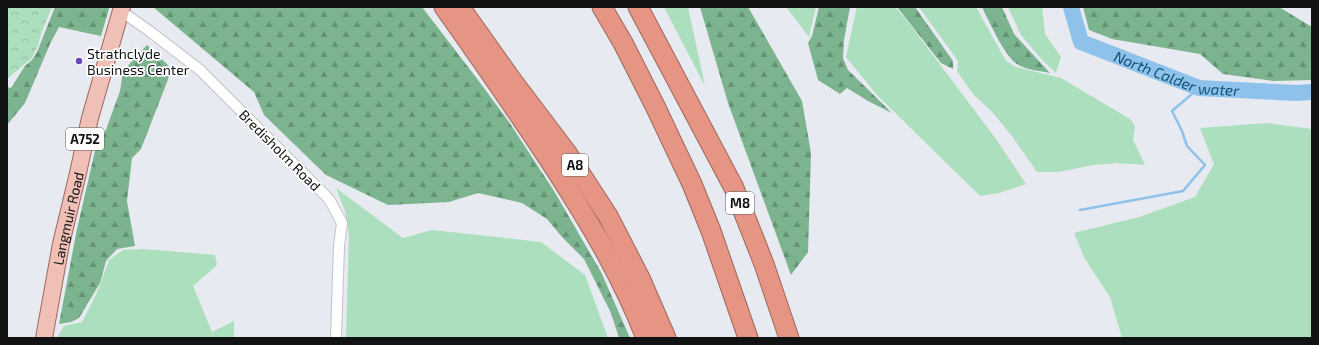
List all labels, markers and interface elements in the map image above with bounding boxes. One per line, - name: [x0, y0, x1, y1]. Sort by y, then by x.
- place label: Strathclyde Business Center: [87, 45, 190, 78]
- water label: North Calder water: [1112, 47, 1241, 99]
- marker: Strathclyde Business Center: [74, 56, 84, 66]
- street label: Bredisholm Road: [236, 106, 324, 194]
- road number: A752: [66, 128, 104, 150]
- road number: A8: [562, 154, 588, 176]
- street label: Langmuir Road: [49, 170, 87, 266]
- road number: M8: [726, 192, 754, 214]

